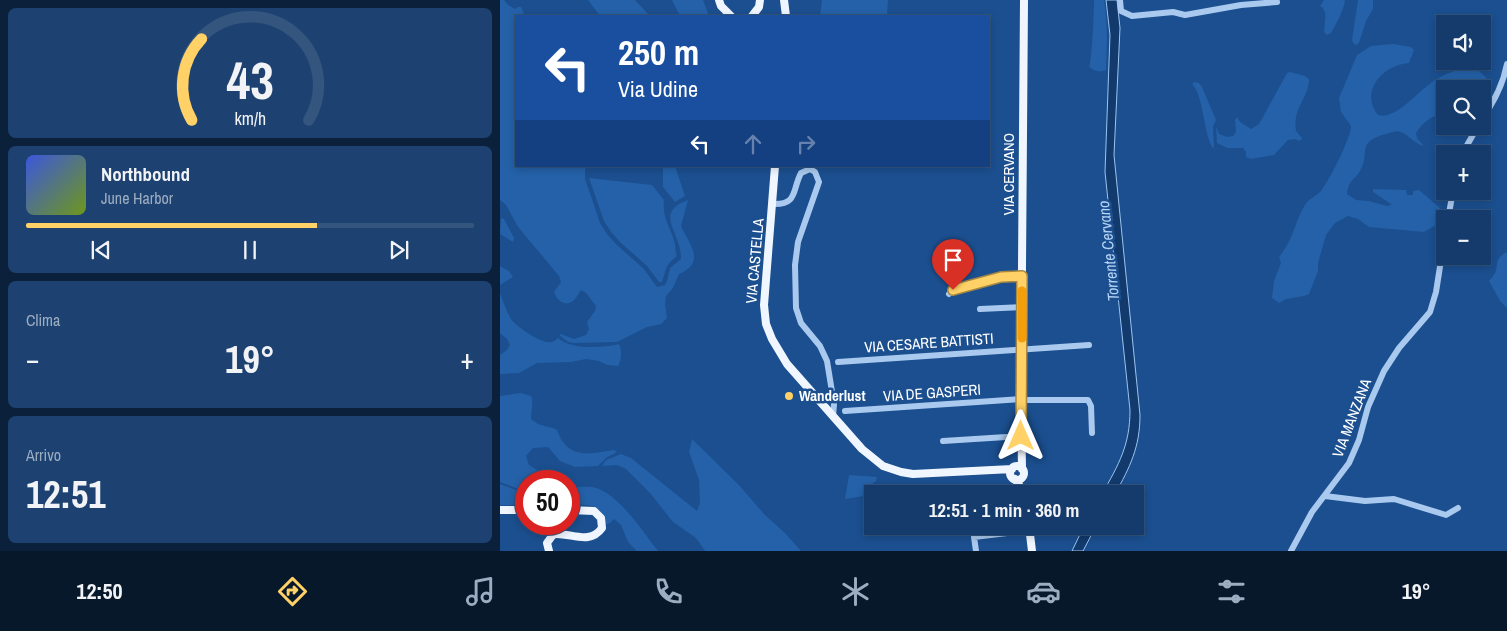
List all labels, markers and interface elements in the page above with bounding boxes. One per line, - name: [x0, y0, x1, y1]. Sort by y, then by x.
- map controls: [1436, 15, 1491, 265]
- button: sound: [1436, 15, 1491, 70]
- text: 250 m: [618, 29, 699, 76]
- icon: left: [535, 35, 600, 100]
- text: 43: [226, 45, 274, 115]
- text: Via Udine: [618, 74, 698, 104]
- button: search: [1436, 80, 1491, 135]
- text: km/h: [234, 107, 266, 131]
- icon: left: [686, 130, 714, 158]
- icon: ahead: [739, 130, 767, 158]
- icon: right: [792, 130, 820, 158]
- street label: VIA CERVANO: [998, 133, 1019, 215]
- button: +: [1436, 145, 1491, 200]
- text: Northbound: [101, 161, 190, 187]
- text: June Harbor: [101, 187, 173, 209]
- water label: Torrente Cervano: [1092, 200, 1124, 302]
- button: −: [1436, 210, 1491, 265]
- street label: VIA CASTELLA: [740, 217, 769, 304]
- icon: previous: [87, 236, 115, 264]
- icon: pause: [236, 236, 264, 264]
- icon: next: [385, 236, 413, 264]
- pin: [932, 239, 974, 290]
- icon: arrive: [939, 246, 967, 274]
- text: Clima: [26, 309, 60, 331]
- street label: VIA CESARE BATTISTI: [864, 328, 994, 357]
- text: 19°: [225, 334, 275, 385]
- text: −: [26, 340, 39, 378]
- text: +: [461, 340, 474, 378]
- street label: VIA MANZANA: [1327, 375, 1376, 460]
- street label: VIA DE GASPERI: [882, 379, 981, 406]
- place label: Wanderlust: [799, 385, 866, 406]
- marker: Wanderlust: [783, 390, 795, 402]
- position arrow: [994, 409, 1046, 461]
- text: Arrivo: [26, 444, 61, 466]
- text: 12:51: [26, 469, 106, 520]
- speed limit sign: 50: [515, 470, 580, 535]
- text: 12:51 · 1 min · 360 m: [929, 497, 1079, 523]
- icon: directions: [275, 574, 310, 609]
- icon: music: [463, 574, 498, 609]
- icon: phone: [651, 574, 686, 609]
- icon: climate: [838, 574, 873, 609]
- icon: car: [1026, 574, 1061, 609]
- icon: filters: [1214, 574, 1249, 609]
- text: 12:50: [76, 576, 123, 606]
- text: 19°: [1402, 576, 1431, 606]

